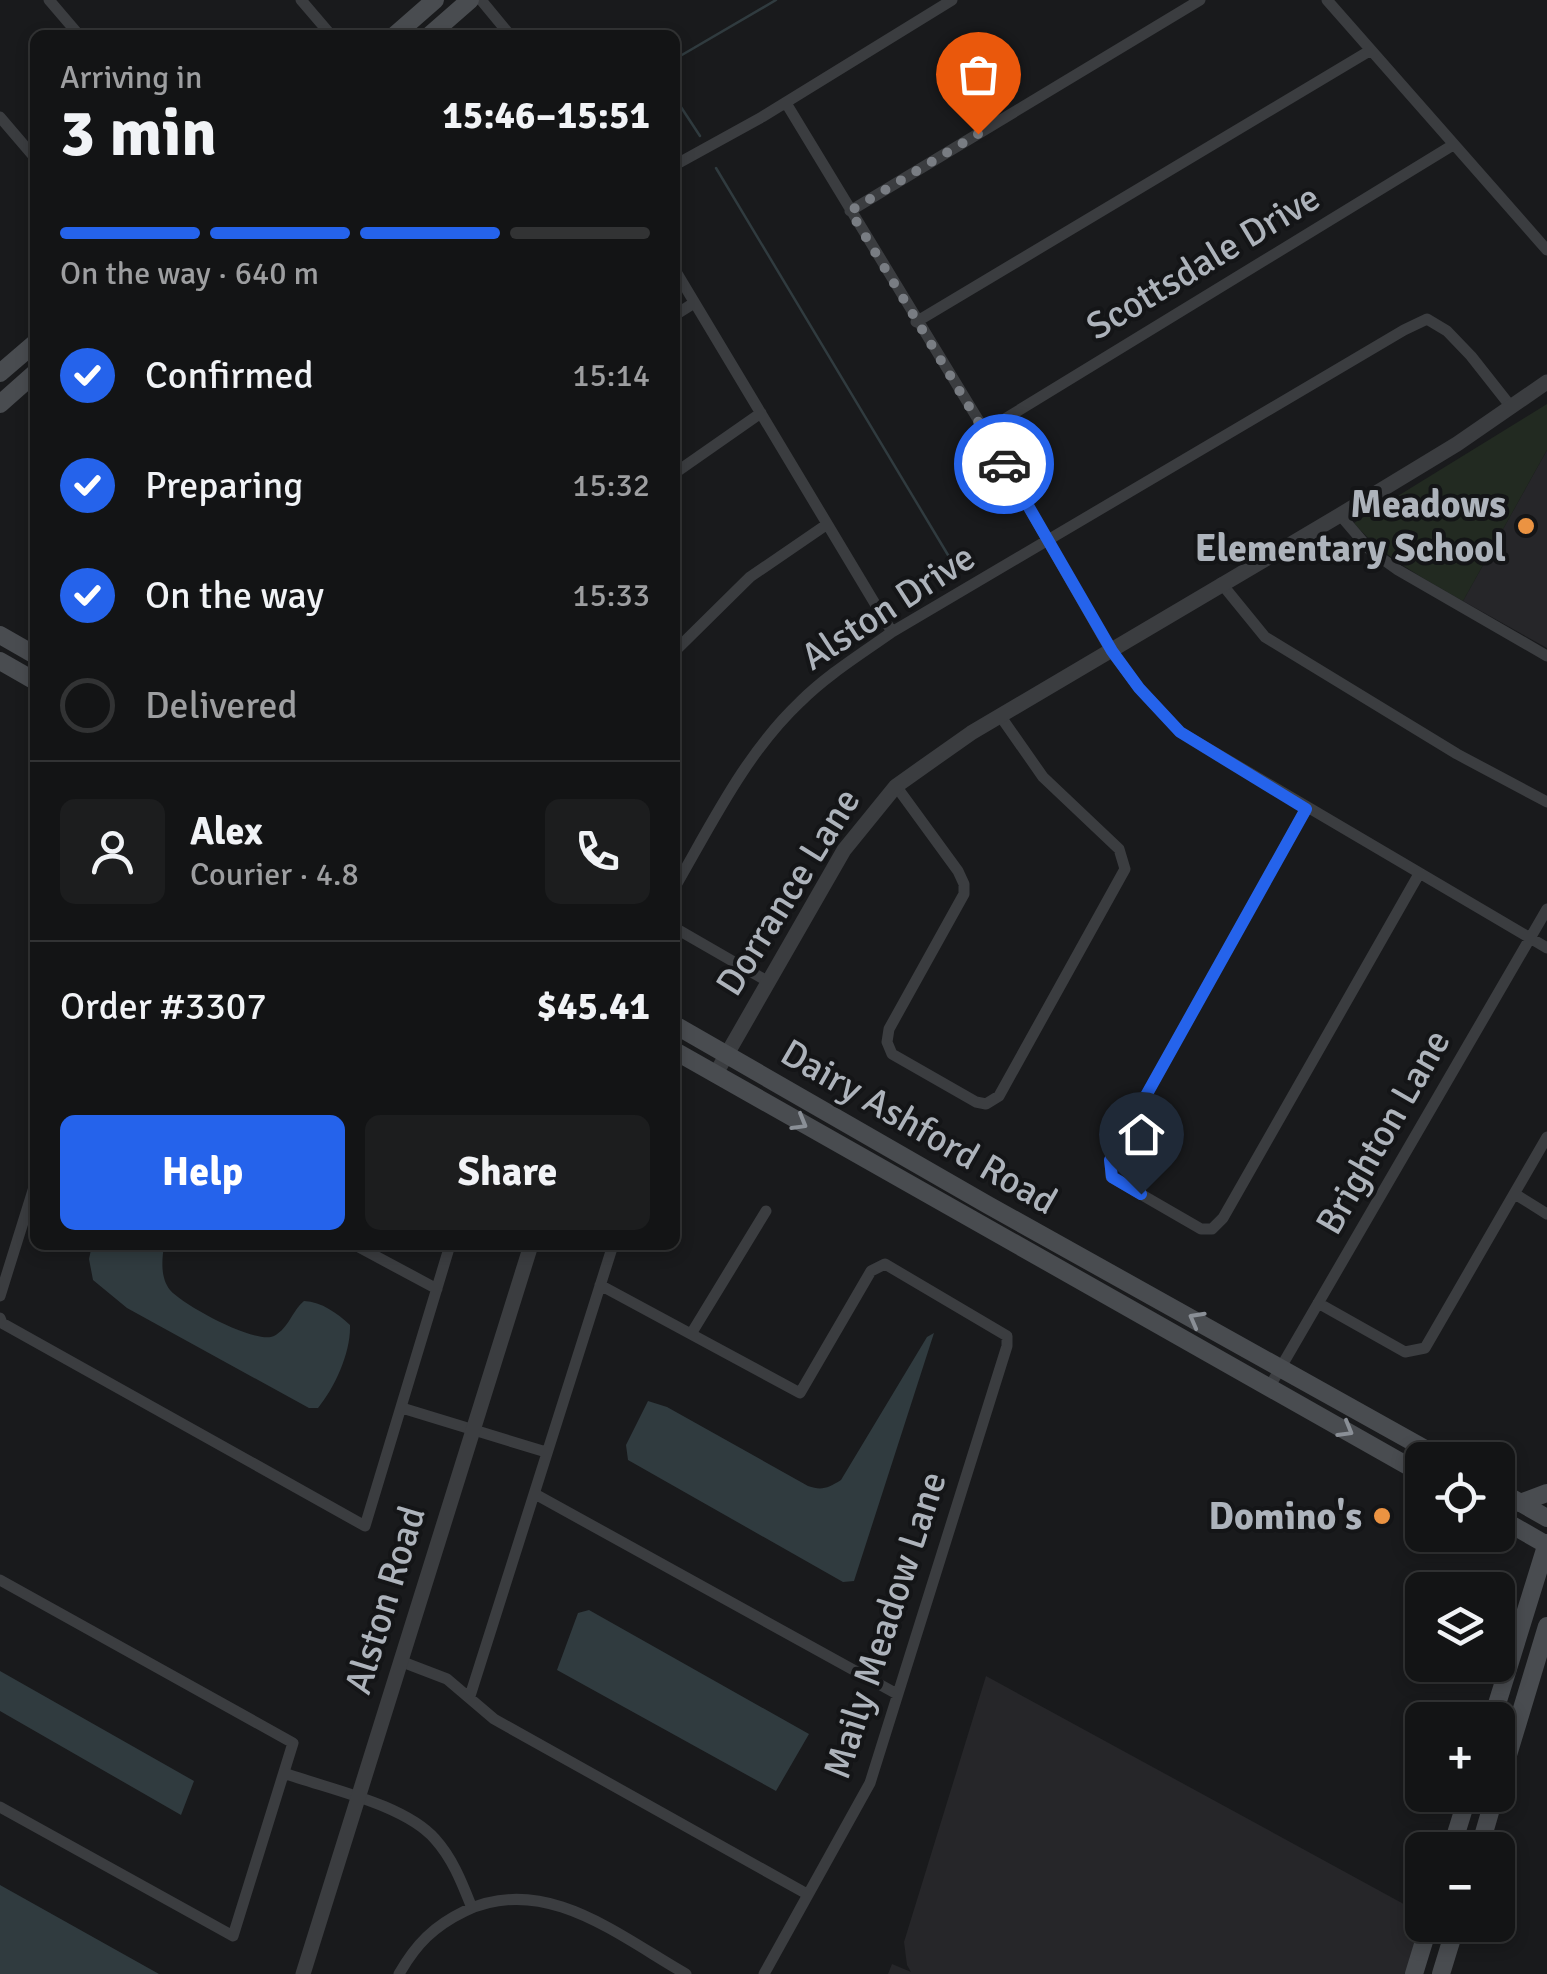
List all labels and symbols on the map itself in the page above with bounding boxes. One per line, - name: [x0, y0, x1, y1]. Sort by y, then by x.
- pin: [936, 32, 1021, 135]
- street label: Scottsdale Drive: [1078, 174, 1328, 350]
- courier: [954, 414, 1054, 514]
- place label: Meadows Elementary School: [1195, 481, 1506, 572]
- marker: Meadows Elementary School: [1515, 515, 1537, 537]
- street label: Alston Drive: [792, 534, 984, 680]
- street label: Dorrance Lane: [706, 780, 870, 1004]
- street label: Brighton Lane: [1306, 1021, 1460, 1243]
- street label: Dairy Ashford Road: [773, 1029, 1065, 1225]
- pin: [1099, 1092, 1184, 1195]
- one-way arrow: [789, 1110, 807, 1130]
- one-way arrow: [1189, 1312, 1207, 1331]
- one-way arrow: [1335, 1418, 1353, 1437]
- street label: Maily Meadow Lane: [813, 1466, 957, 1784]
- place label: Domino's: [1209, 1493, 1362, 1540]
- street label: Alston Road: [334, 1500, 436, 1700]
- marker: Domino's: [1371, 1505, 1393, 1527]

